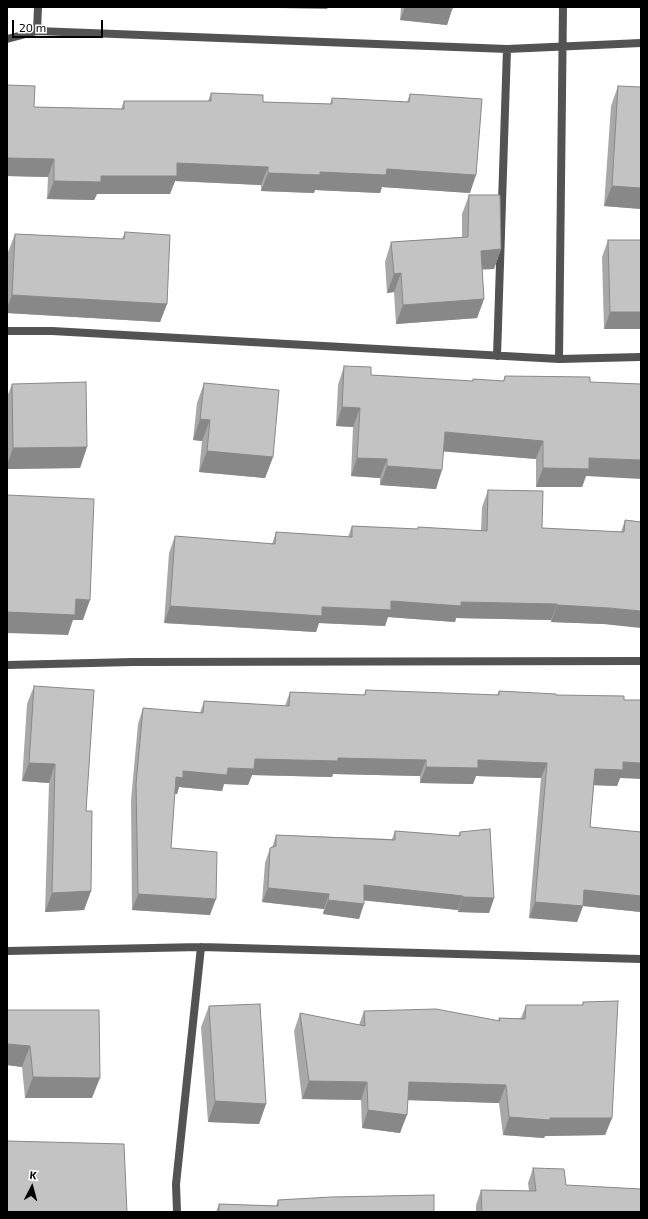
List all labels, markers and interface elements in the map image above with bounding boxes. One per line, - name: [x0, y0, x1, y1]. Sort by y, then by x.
- scale bar: [14, 12, 105, 38]
- text: 20 m: [19, 20, 46, 34]
- north arrow: [12, 1167, 52, 1207]
- text: K: [29, 1168, 37, 1181]

